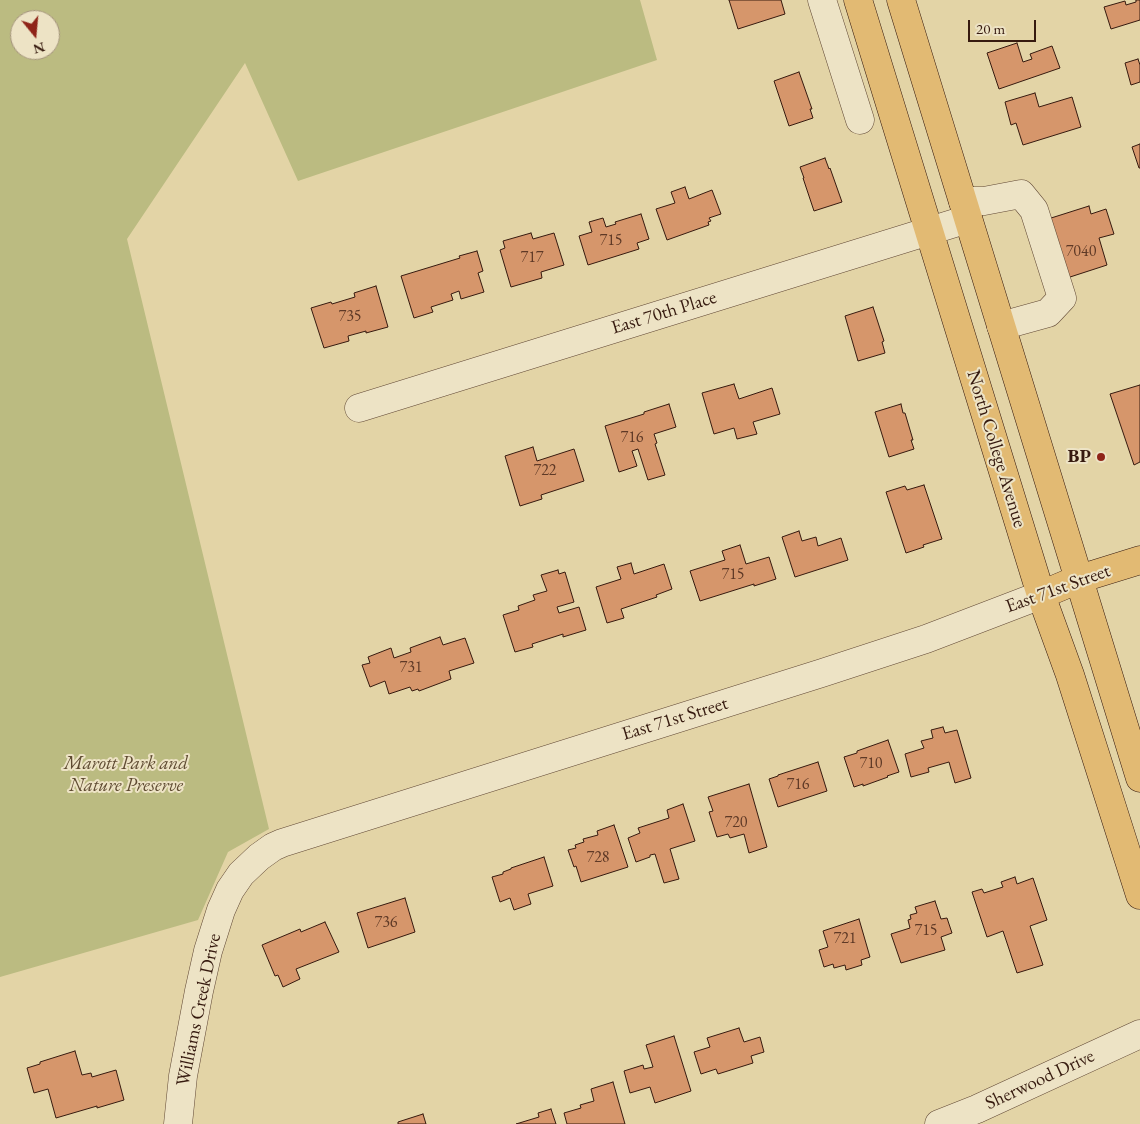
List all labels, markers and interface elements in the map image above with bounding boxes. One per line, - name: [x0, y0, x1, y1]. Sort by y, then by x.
- north arrow: [10, 10, 60, 60]
- scale bar: [970, 10, 1038, 42]
- text: 20 m: [976, 19, 1005, 38]
- text: N: [31, 38, 47, 59]
- house number: 715: [599, 231, 623, 251]
- house number: 7040: [1066, 242, 1096, 262]
- house number: 717: [520, 248, 544, 268]
- street label: East 70th Place: [609, 286, 719, 340]
- house number: 735: [338, 307, 362, 327]
- street label: North College Avenue: [961, 367, 1031, 531]
- house number: 716: [620, 428, 644, 448]
- place label: BP: [1068, 446, 1091, 468]
- marker: BP: [1095, 451, 1107, 463]
- house number: 722: [533, 461, 557, 481]
- street label: East 71st Street: [1003, 560, 1113, 618]
- house number: 715: [721, 565, 745, 585]
- house number: 731: [399, 658, 423, 678]
- street label: East 71st Street: [619, 692, 731, 746]
- park label: Marott Park and Nature Preserve: [64, 753, 188, 797]
- house number: 710: [859, 754, 883, 774]
- house number: 716: [786, 775, 810, 795]
- house number: 720: [724, 813, 748, 833]
- house number: 728: [586, 848, 610, 868]
- house number: 736: [374, 913, 398, 933]
- house number: 715: [914, 921, 938, 941]
- house number: 721: [833, 929, 857, 949]
- street label: Williams Creek Drive: [172, 932, 226, 1088]
- street label: Sherwood Drive: [982, 1045, 1098, 1115]

